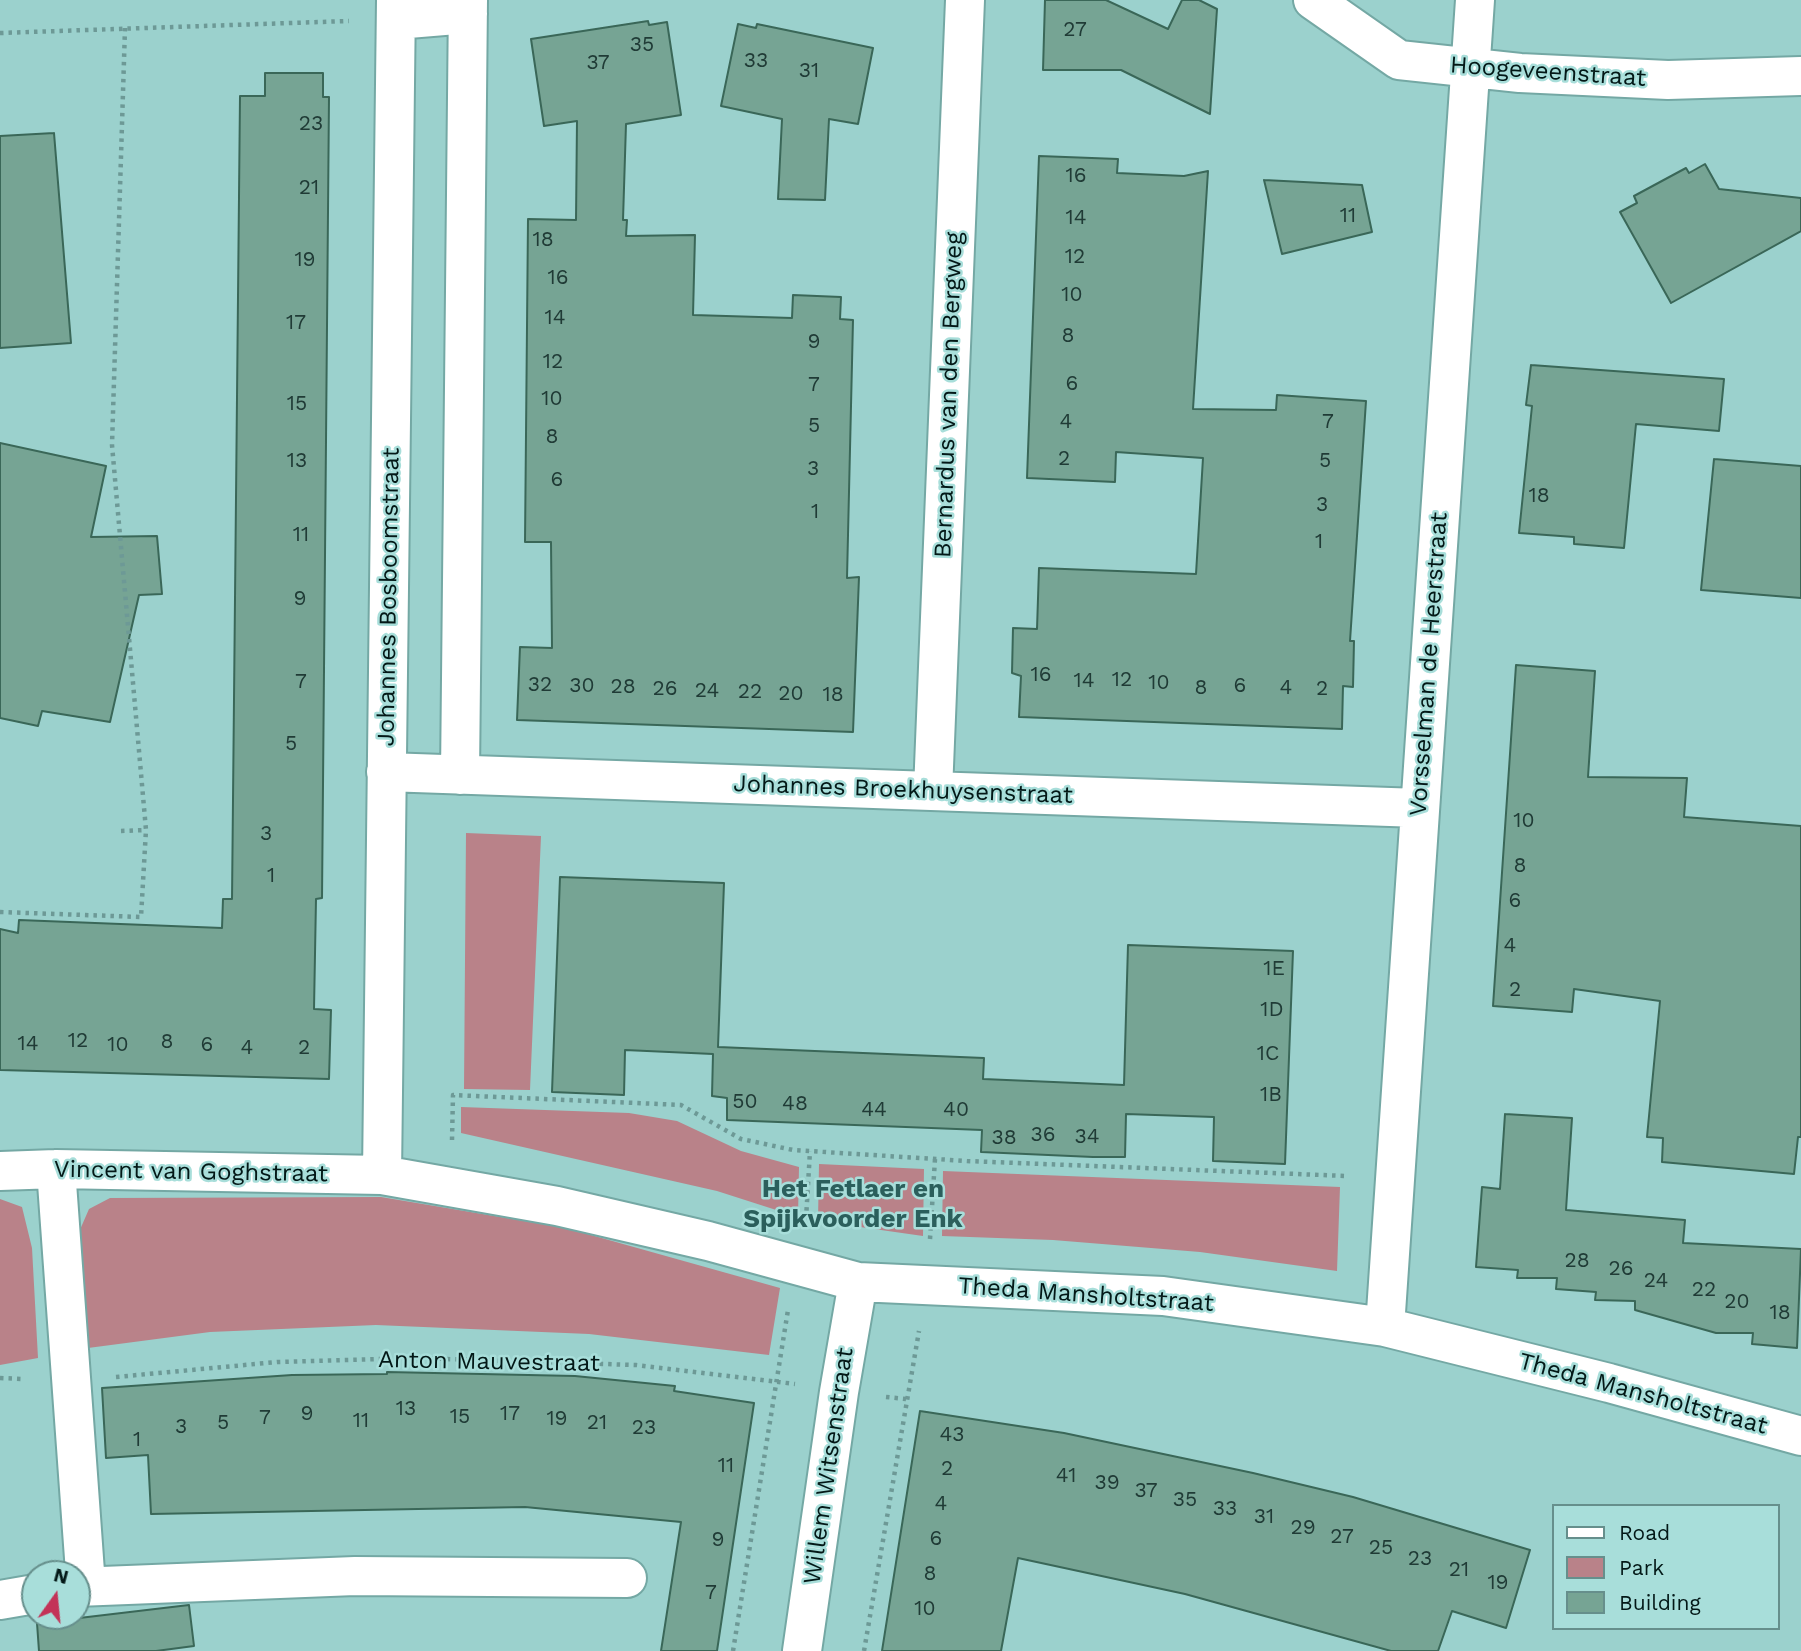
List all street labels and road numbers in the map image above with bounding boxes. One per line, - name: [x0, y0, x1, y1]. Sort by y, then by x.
- street label: Hoogeveenstraat: [1449, 51, 1647, 93]
- street label: Bernardus van den Bergweg: [929, 232, 969, 558]
- street label: Johannes Bosboomstraat: [372, 447, 406, 747]
- street label: Vorsselman de Heerstraat: [1404, 511, 1454, 817]
- street label: Johannes Broekhuysenstraat: [733, 770, 1073, 810]
- street label: Vincent van Goghstraat: [54, 1155, 328, 1189]
- street label: Theda Mansholtstraat: [957, 1272, 1215, 1318]
- street label: Anton Mauvestraat: [378, 1346, 600, 1378]
- street label: Willem Witsenstraat: [798, 1346, 860, 1586]
- street label: Theda Mansholtstraat: [1516, 1347, 1770, 1441]

